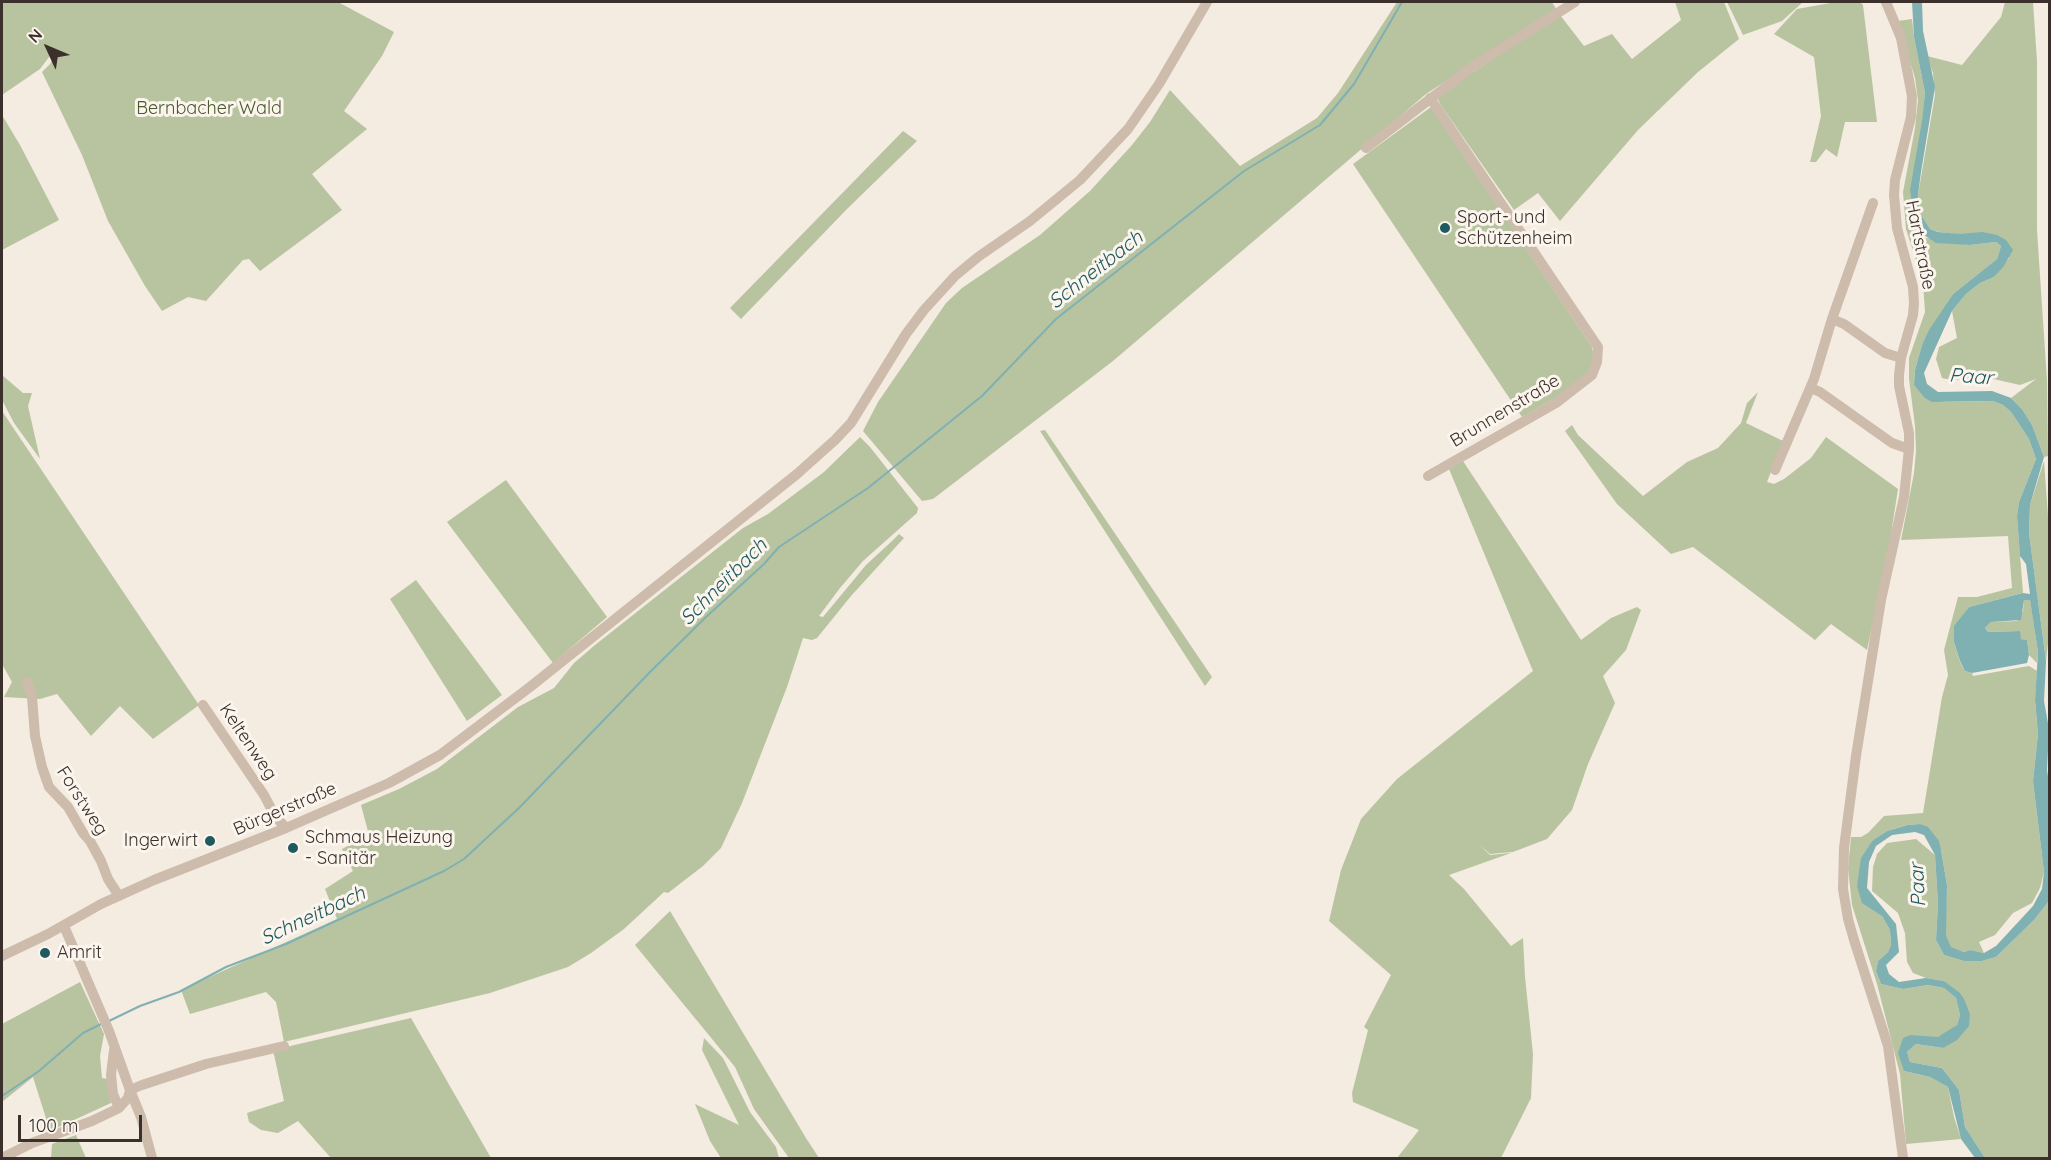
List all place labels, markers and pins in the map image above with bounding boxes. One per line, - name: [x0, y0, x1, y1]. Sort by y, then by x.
- place label: Sport- und Schützenheim: [1457, 207, 1573, 250]
- marker: Sport- und Schützenheim: [1438, 221, 1452, 235]
- place label: Schmaus Heizung - Sanitär: [305, 827, 453, 870]
- place label: Ingerwirt: [124, 830, 198, 852]
- marker: Ingerwirt: [203, 834, 217, 848]
- marker: Schmaus Heizung - Sanitär: [286, 841, 300, 855]
- place label: Amrit: [57, 942, 102, 964]
- marker: Amrit: [38, 946, 52, 960]

